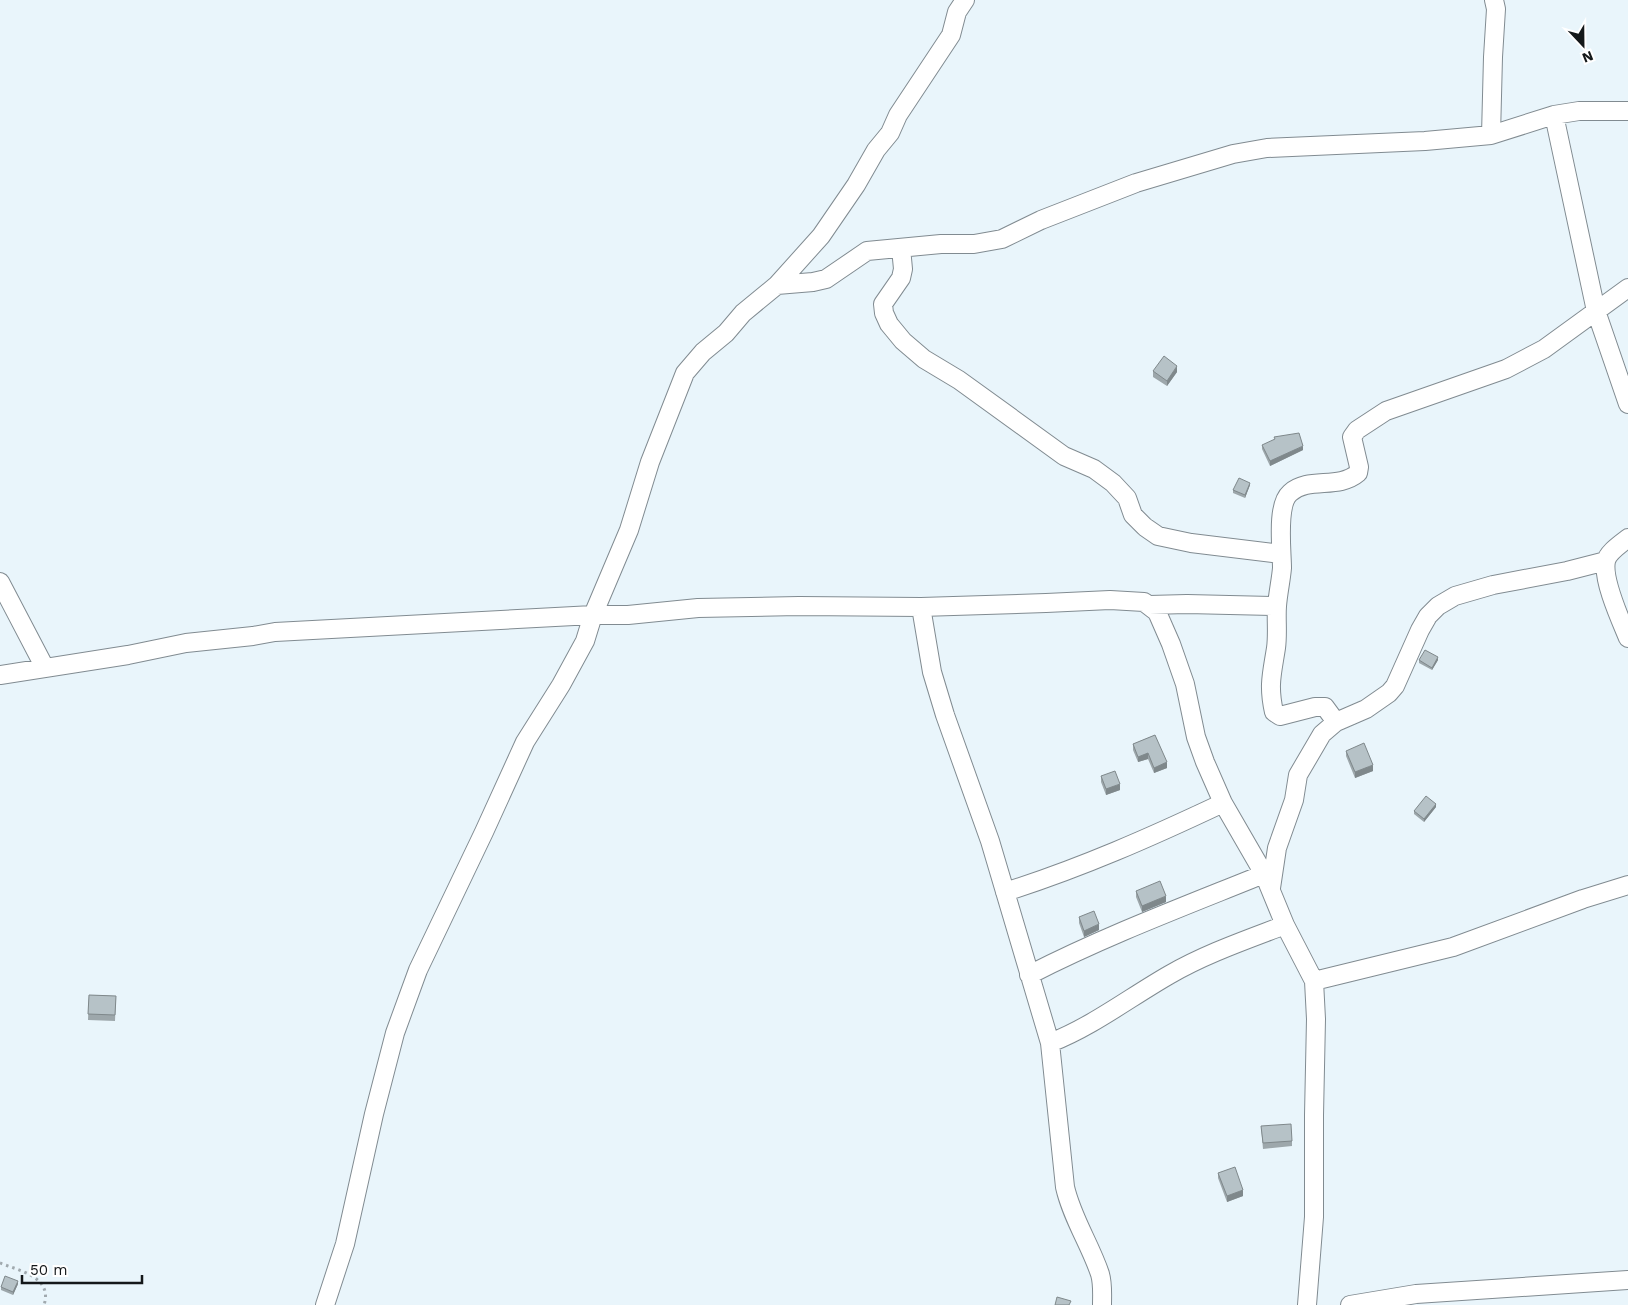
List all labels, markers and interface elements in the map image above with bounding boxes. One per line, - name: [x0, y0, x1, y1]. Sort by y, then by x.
- north arrow: [1558, 20, 1608, 70]
- text: N: [1580, 48, 1596, 66]
- scale bar: [22, 1252, 142, 1284]
- text: 50 m: [30, 1261, 67, 1279]

